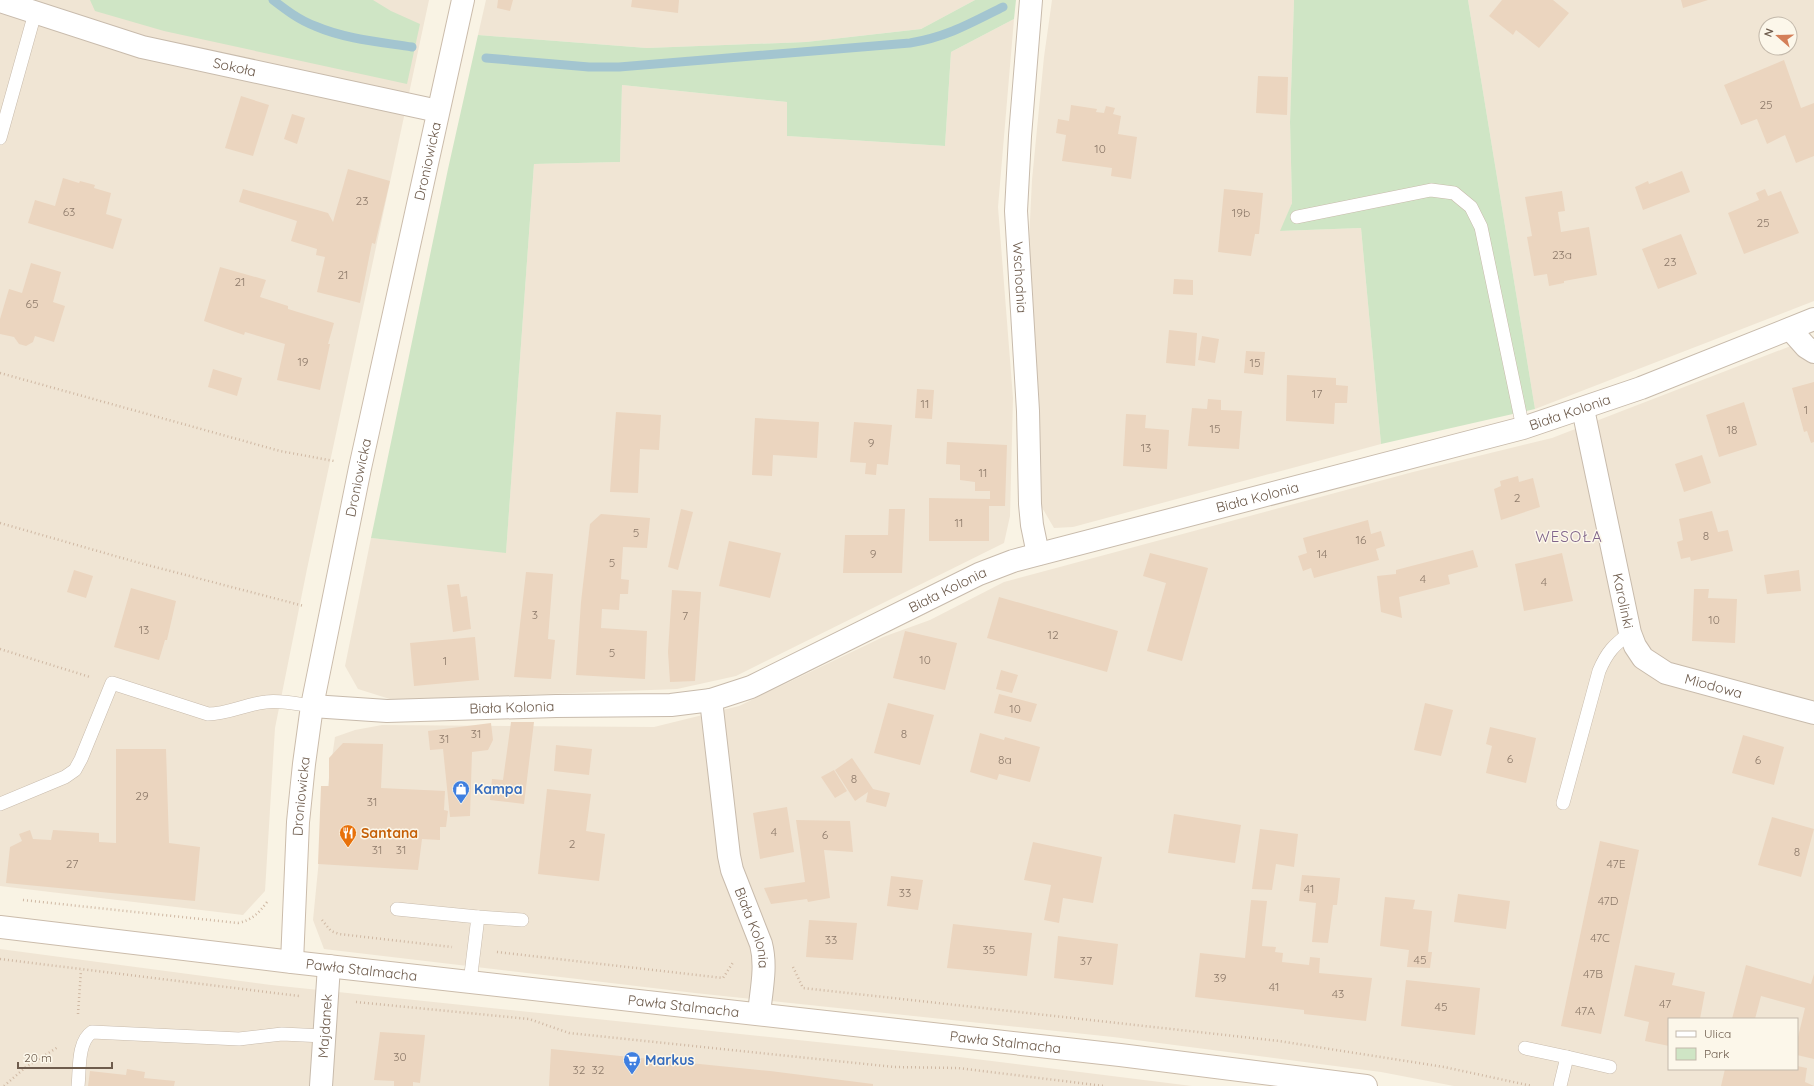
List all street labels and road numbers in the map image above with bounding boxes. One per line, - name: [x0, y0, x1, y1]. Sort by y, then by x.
- street label: Sokoła: [211, 54, 258, 80]
- street label: Droniowicka: [410, 120, 445, 202]
- street label: Wschodnia: [1009, 241, 1031, 314]
- street label: Biała Kolonia: [1527, 390, 1613, 434]
- street label: Droniowicka: [341, 437, 375, 519]
- street label: Biała Kolonia: [1214, 478, 1301, 517]
- street label: Biała Kolonia: [906, 563, 989, 616]
- street label: Karolinki: [1609, 571, 1638, 630]
- street label: Miodowa: [1683, 669, 1744, 702]
- street label: Biała Kolonia: [469, 697, 554, 718]
- street label: Droniowicka: [288, 755, 314, 836]
- street label: Biała Kolonia: [731, 885, 773, 969]
- street label: Pawła Stalmacha: [305, 955, 418, 985]
- street label: Pawła Stalmacha: [627, 991, 740, 1021]
- street label: Majdanek: [314, 993, 336, 1059]
- street label: Pawła Stalmacha: [949, 1027, 1062, 1057]

